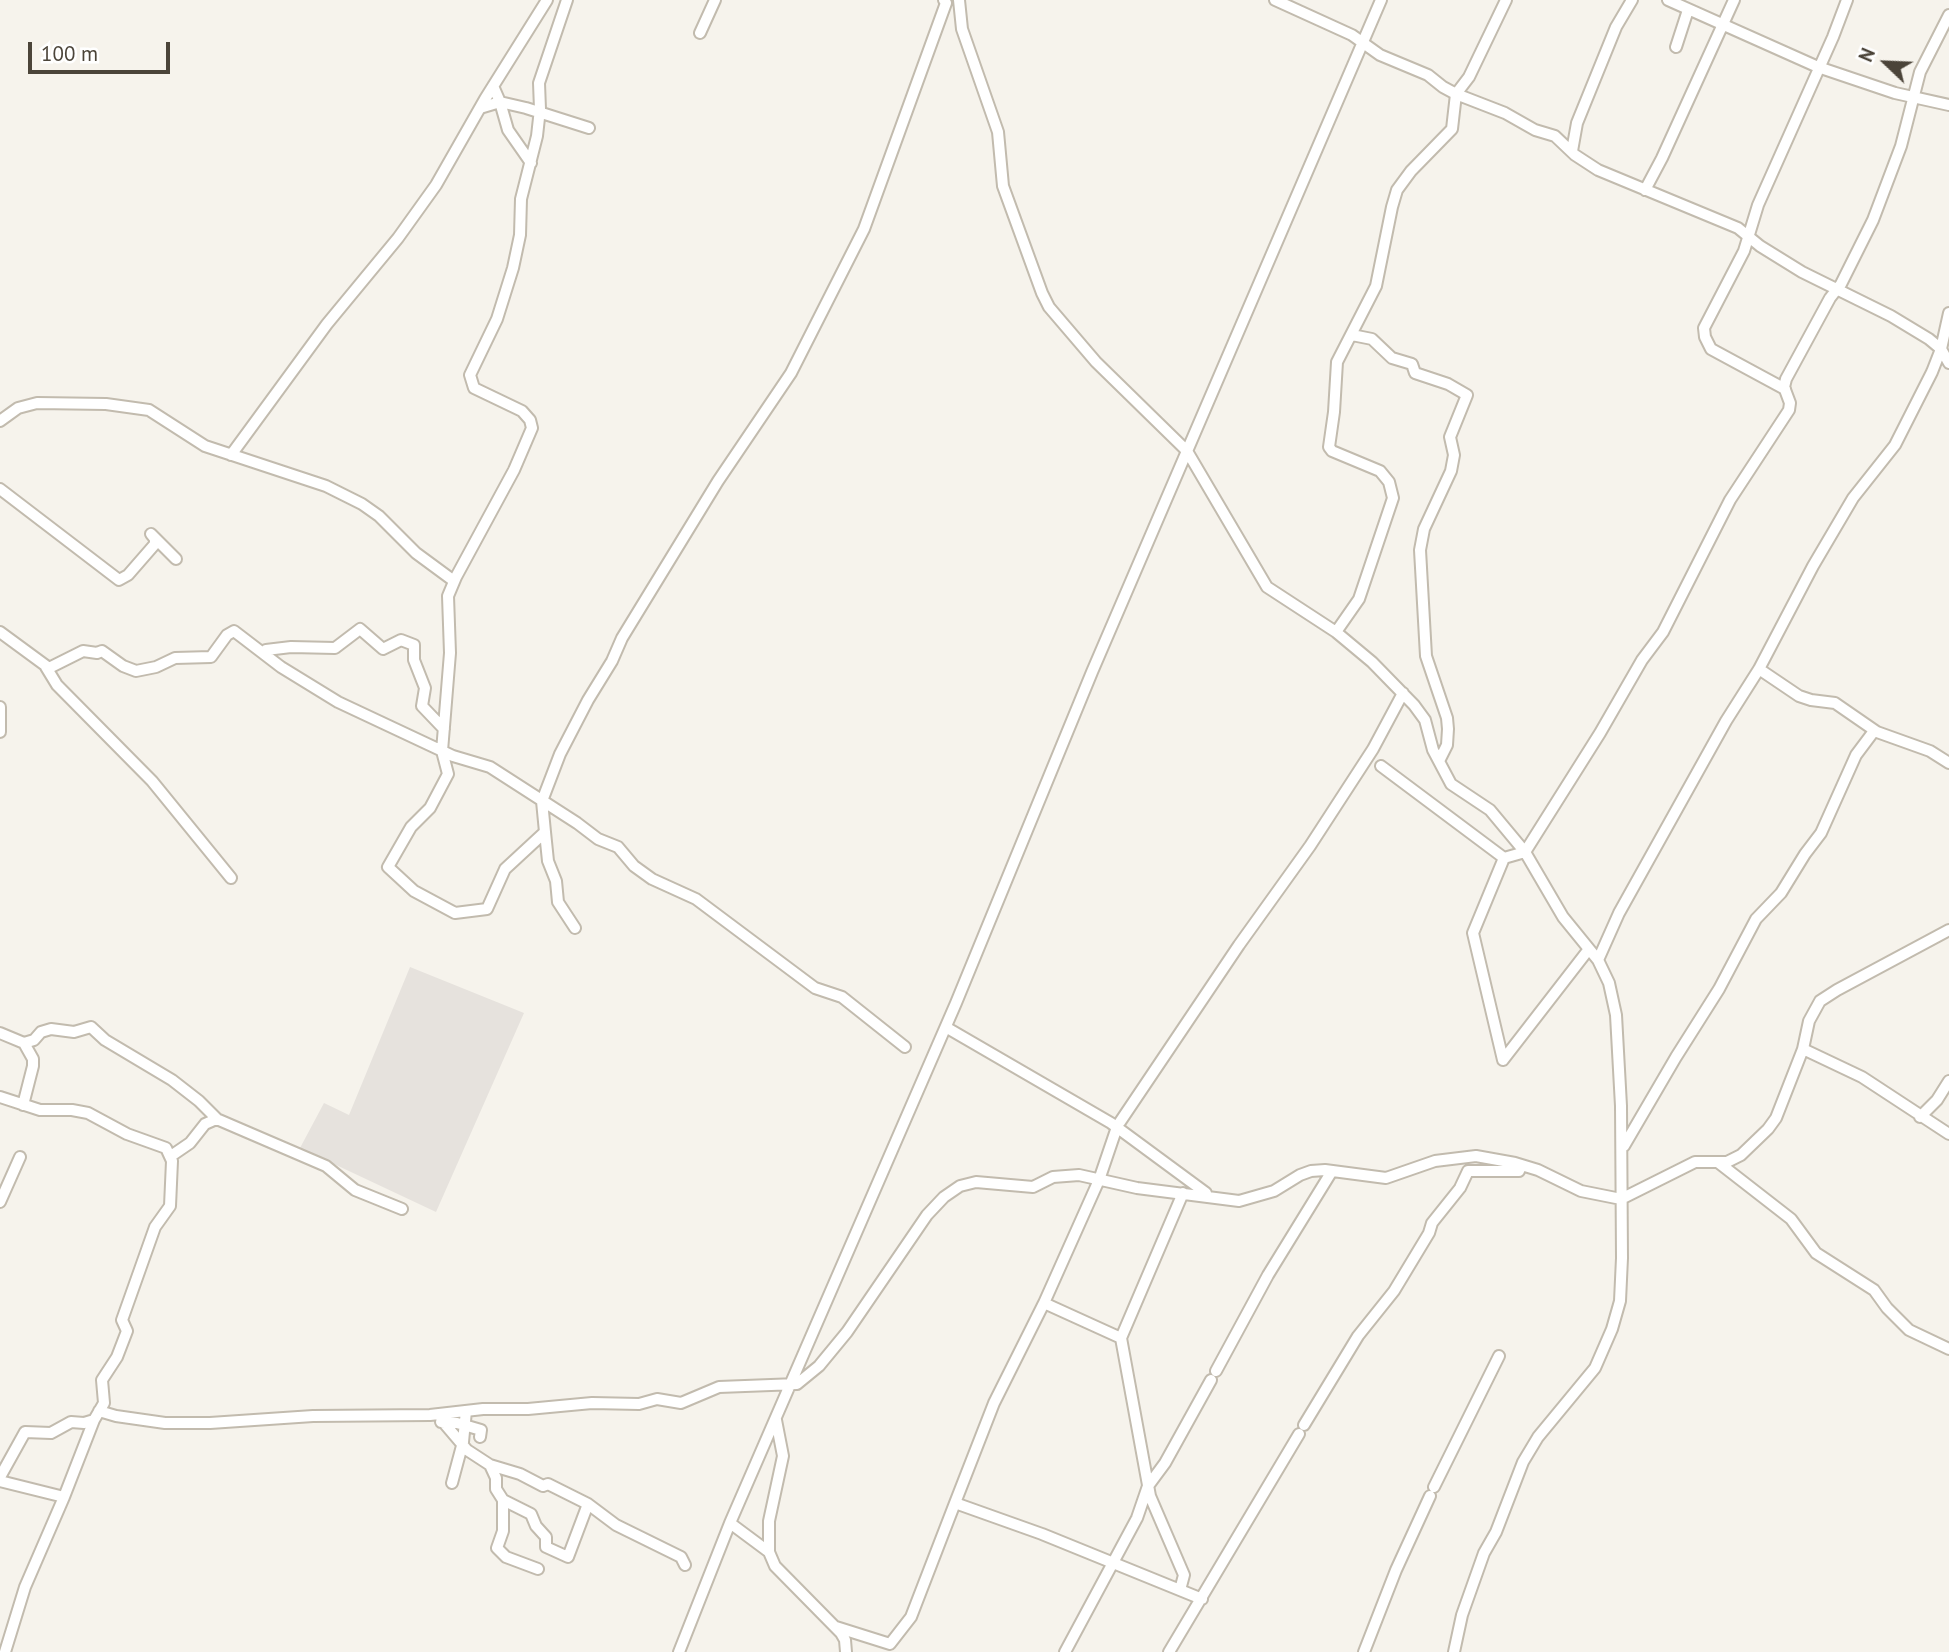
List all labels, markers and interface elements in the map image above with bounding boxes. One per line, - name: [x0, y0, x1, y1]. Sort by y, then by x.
- scale bar: [32, 28, 173, 72]
- north arrow: [1851, 28, 1921, 98]
- text: 100 m: [41, 40, 98, 67]
- text: N: [1853, 44, 1880, 65]

